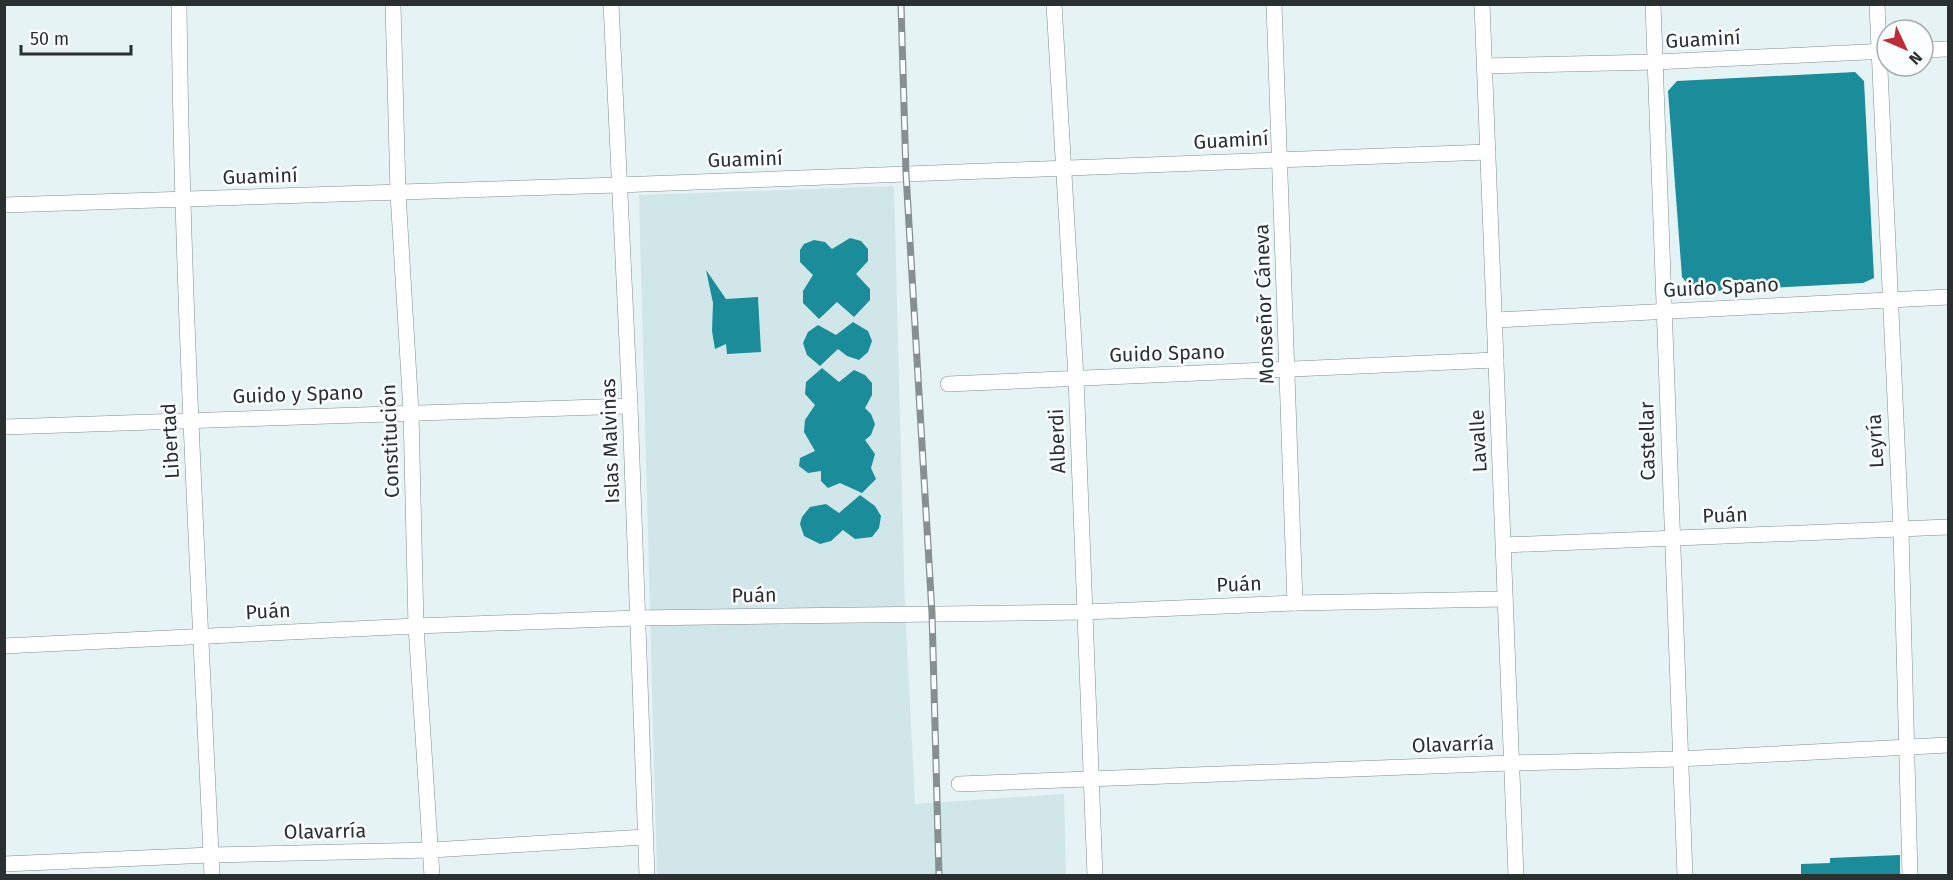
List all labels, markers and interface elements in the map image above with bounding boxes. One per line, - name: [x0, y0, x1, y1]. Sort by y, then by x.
- scale bar: [21, 18, 130, 56]
- north arrow: [1875, 18, 1935, 78]
- street label: Guaminí: [1665, 25, 1742, 53]
- text: 50 m: [30, 28, 69, 50]
- text: N: [1905, 48, 1926, 68]
- street label: Guaminí: [1193, 126, 1270, 154]
- street label: Guaminí: [707, 146, 783, 172]
- street label: Guaminí: [222, 163, 298, 189]
- street label: Monseñor Cáneva: [1249, 223, 1279, 385]
- street label: Guido Spano: [1663, 272, 1779, 302]
- street label: Guido Spano: [1109, 339, 1225, 367]
- street label: Islas Malvinas: [596, 378, 624, 504]
- street label: Guido y Spano: [232, 380, 364, 408]
- street label: Constitución: [376, 384, 404, 498]
- street label: Castellar: [1634, 401, 1660, 481]
- street label: Libertad: [156, 402, 184, 480]
- street label: Alberdi: [1044, 408, 1070, 474]
- street label: Lavalle: [1464, 409, 1492, 473]
- street label: Leyría: [1862, 413, 1888, 469]
- street label: Puán: [1702, 502, 1748, 528]
- street label: Puán: [1216, 571, 1262, 597]
- street label: Puán: [731, 583, 777, 607]
- street label: Puán: [245, 598, 291, 624]
- street label: Olavarría: [1411, 731, 1495, 757]
- street label: Olavarría: [284, 818, 366, 844]

